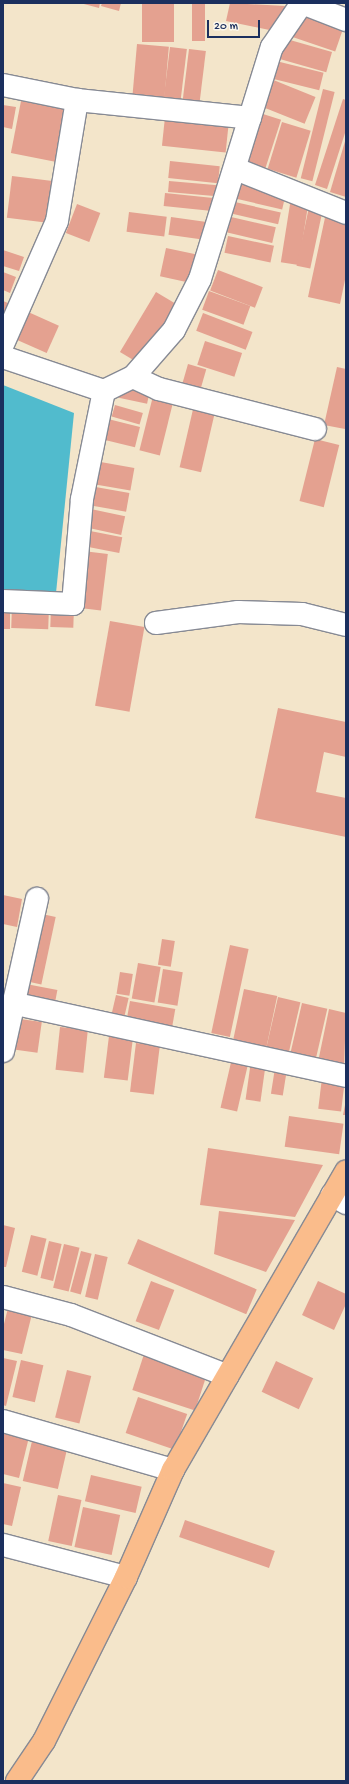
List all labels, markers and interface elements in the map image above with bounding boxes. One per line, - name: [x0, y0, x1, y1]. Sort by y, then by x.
- scale bar: [209, 12, 262, 38]
- text: 20 m: [214, 20, 238, 34]

